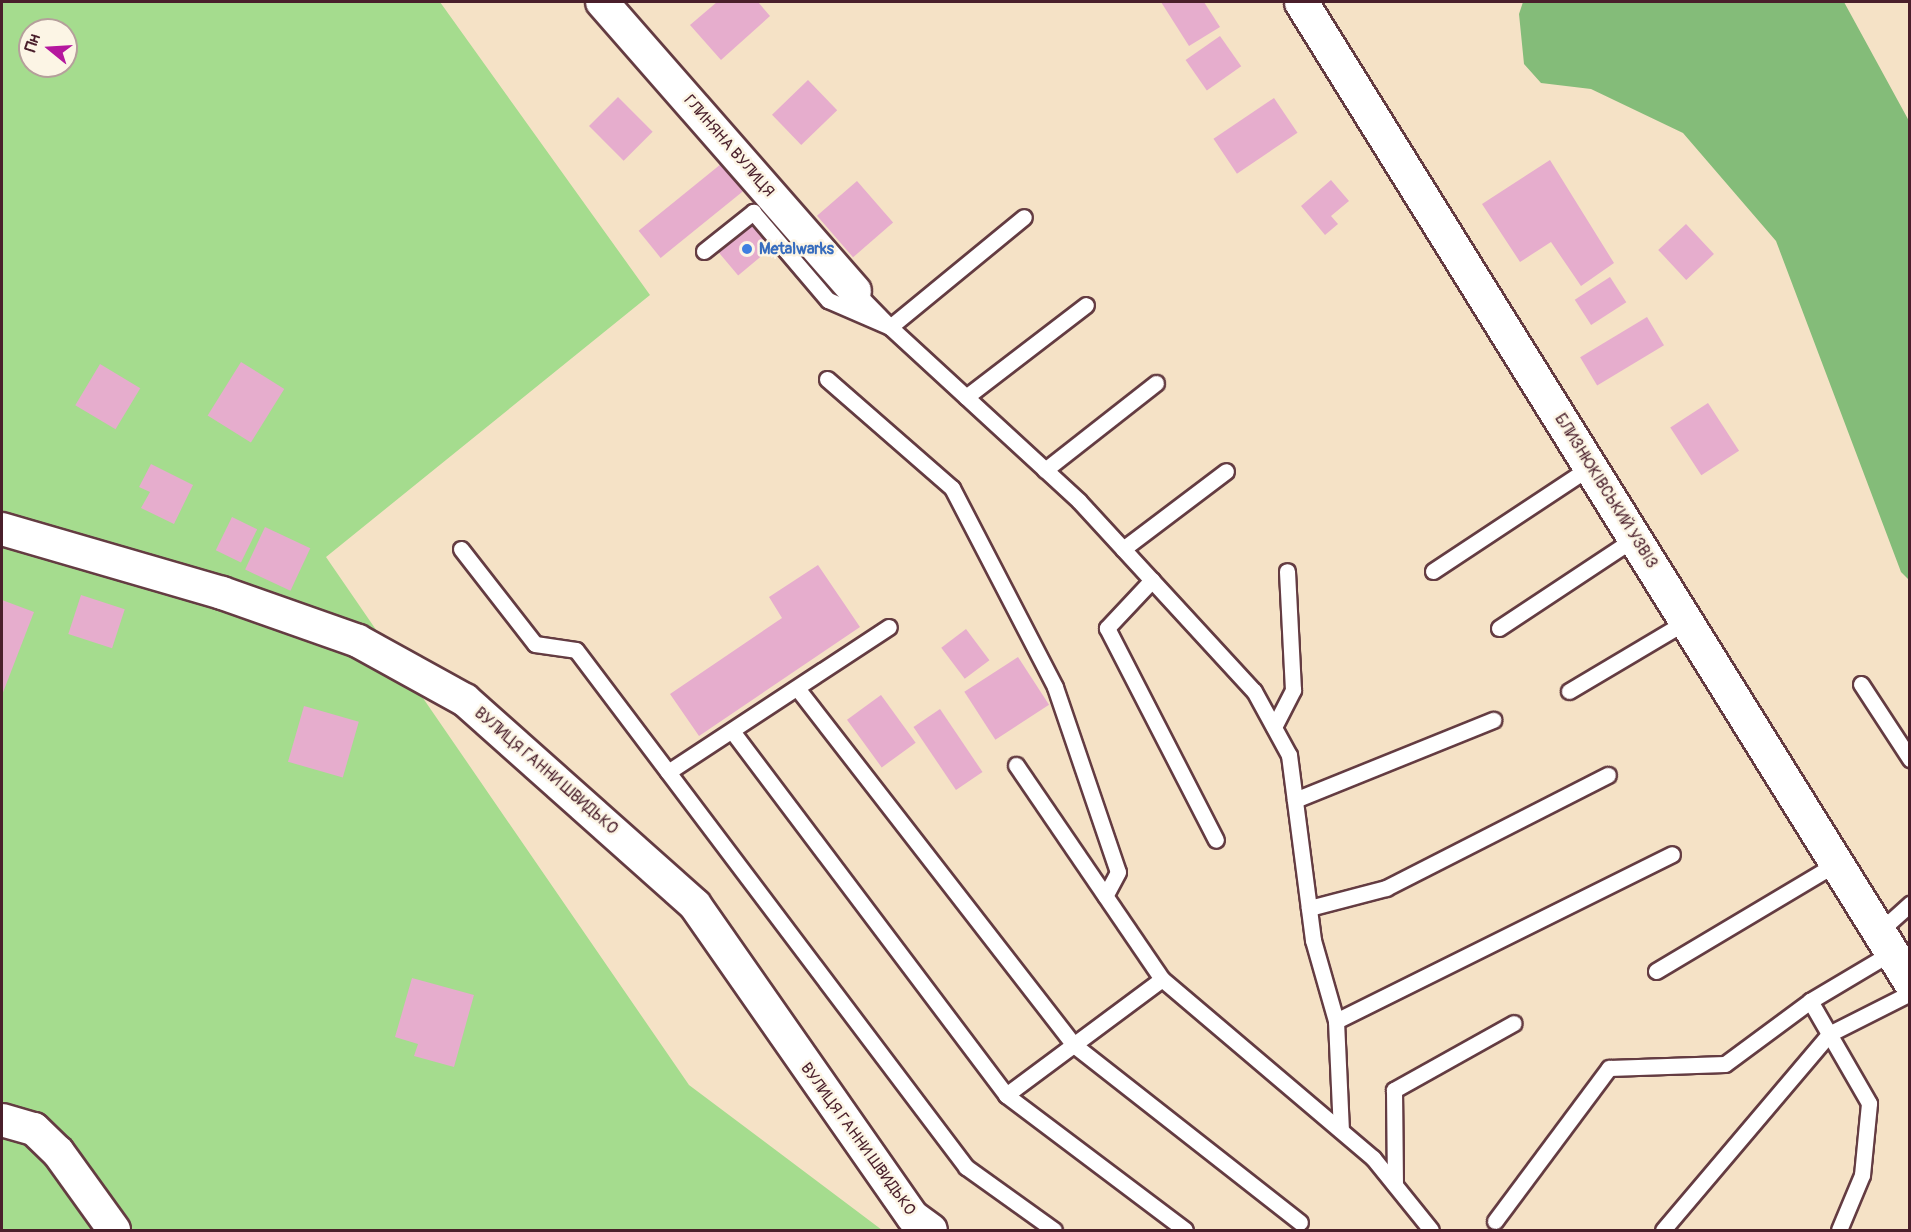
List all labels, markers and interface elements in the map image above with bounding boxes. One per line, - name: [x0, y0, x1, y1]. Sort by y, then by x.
- north arrow: [18, 18, 78, 78]
- text: Пн: [21, 32, 45, 55]
- street label: ГЛИНЯНА ВУЛИЦЯ: [680, 91, 778, 201]
- place label: Metalwarks: [759, 239, 834, 259]
- marker: Metalwarks: [740, 242, 754, 256]
- street label: БЛИЗНЮКІВСЬКИЙ УЗВІЗ: [1550, 410, 1662, 572]
- street label: ВУЛИЦЯ ГАННИ ШВИДЬКО: [470, 704, 622, 838]
- street label: ВУЛИЦЯ ГАННИ ШВИДЬКО: [796, 1059, 920, 1219]

